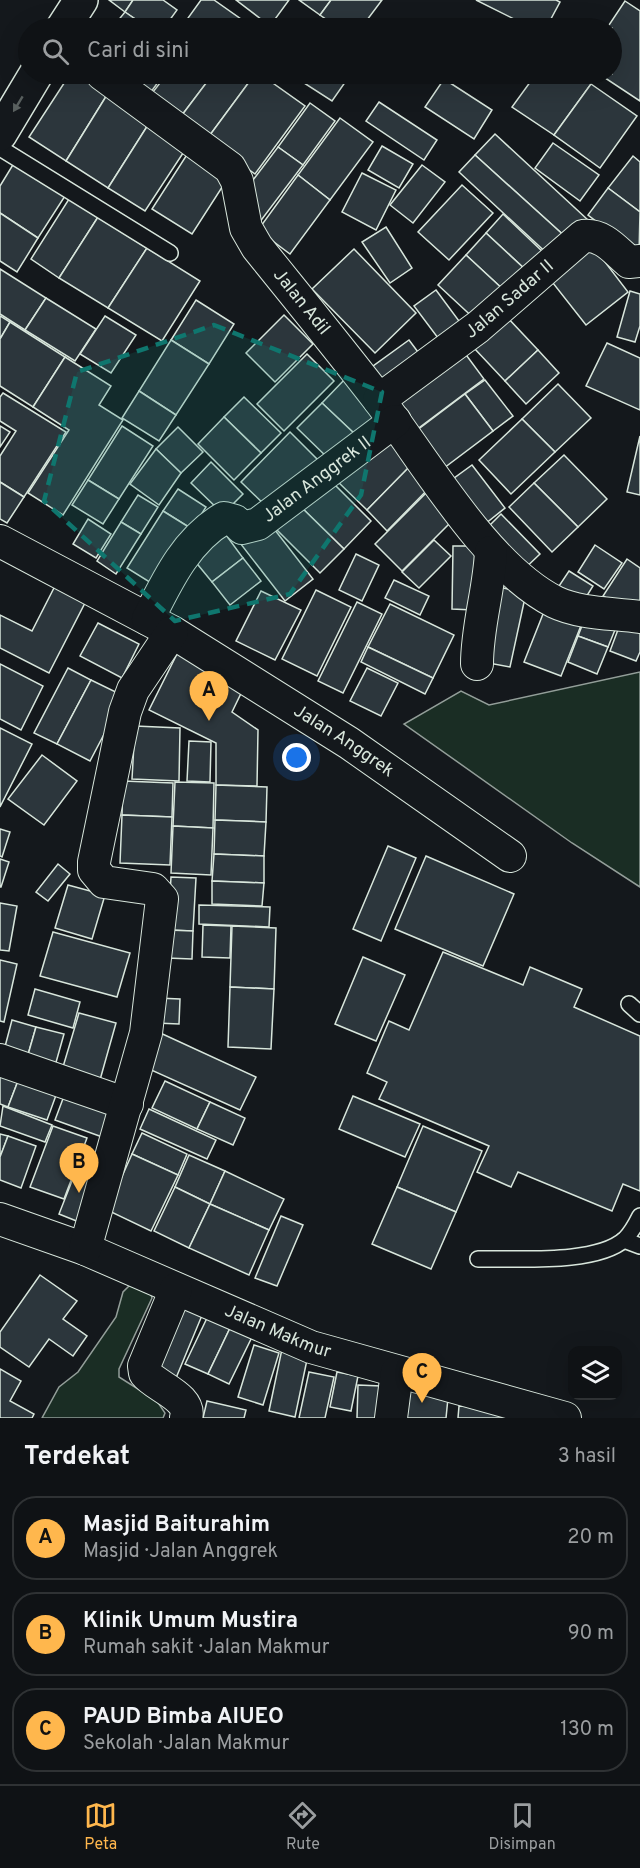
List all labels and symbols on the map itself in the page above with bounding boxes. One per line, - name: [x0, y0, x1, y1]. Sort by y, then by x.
- one-way arrow: [13, 96, 24, 112]
- street label: Jalan Sadar II: [461, 255, 559, 344]
- street label: Jalan Adil: [268, 264, 335, 340]
- street label: Jalan Anggrek II: [258, 431, 376, 528]
- pin: A: [190, 672, 228, 721]
- street label: Jalan Anggrek: [289, 699, 399, 783]
- your location: [282, 743, 311, 772]
- pin: B: [60, 1144, 98, 1193]
- street label: Jalan Makmur: [221, 1299, 334, 1364]
- pin: C: [402, 1354, 442, 1403]

